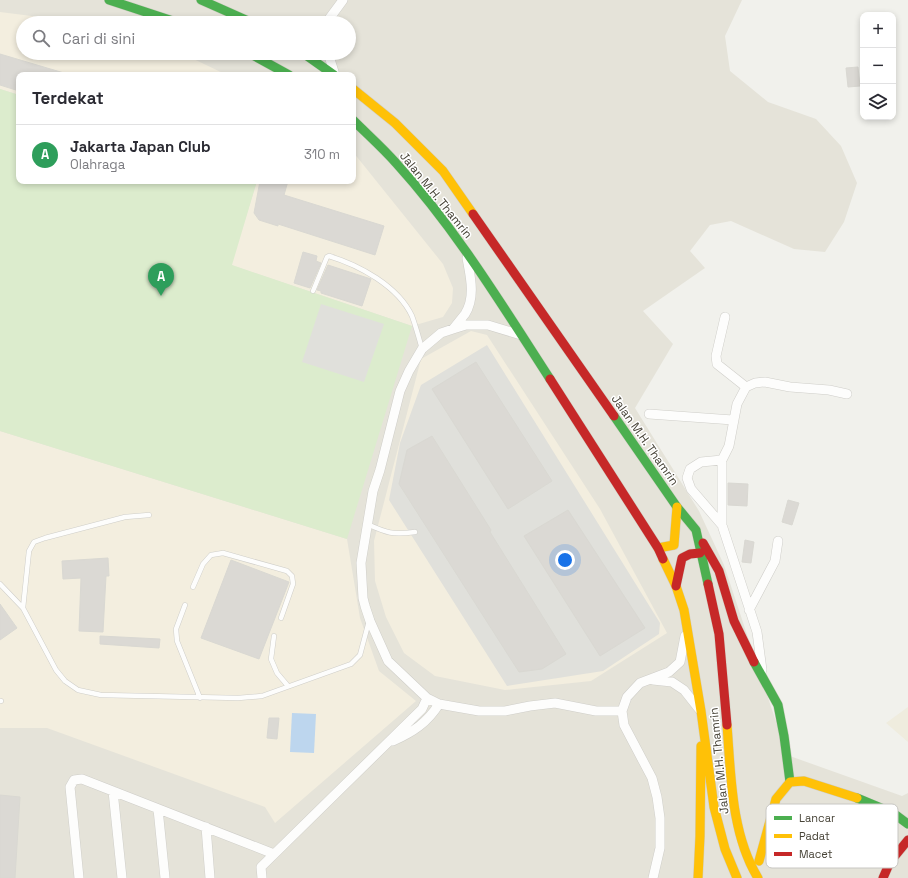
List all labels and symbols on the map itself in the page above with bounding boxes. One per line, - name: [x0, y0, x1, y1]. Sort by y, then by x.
- street label: Jalan M.H. Thamrin: [396, 148, 476, 242]
- pin: A: [148, 263, 174, 296]
- street label: Jalan M.H. Thamrin: [608, 392, 682, 488]
- your location: [555, 550, 575, 570]
- street label: Jalan M.H. Thamrin: [705, 707, 733, 815]
- legend: [766, 804, 898, 868]
- text: Lancar: [799, 811, 835, 825]
- text: Padat: [799, 829, 830, 843]
- text: Macet: [799, 847, 833, 861]

